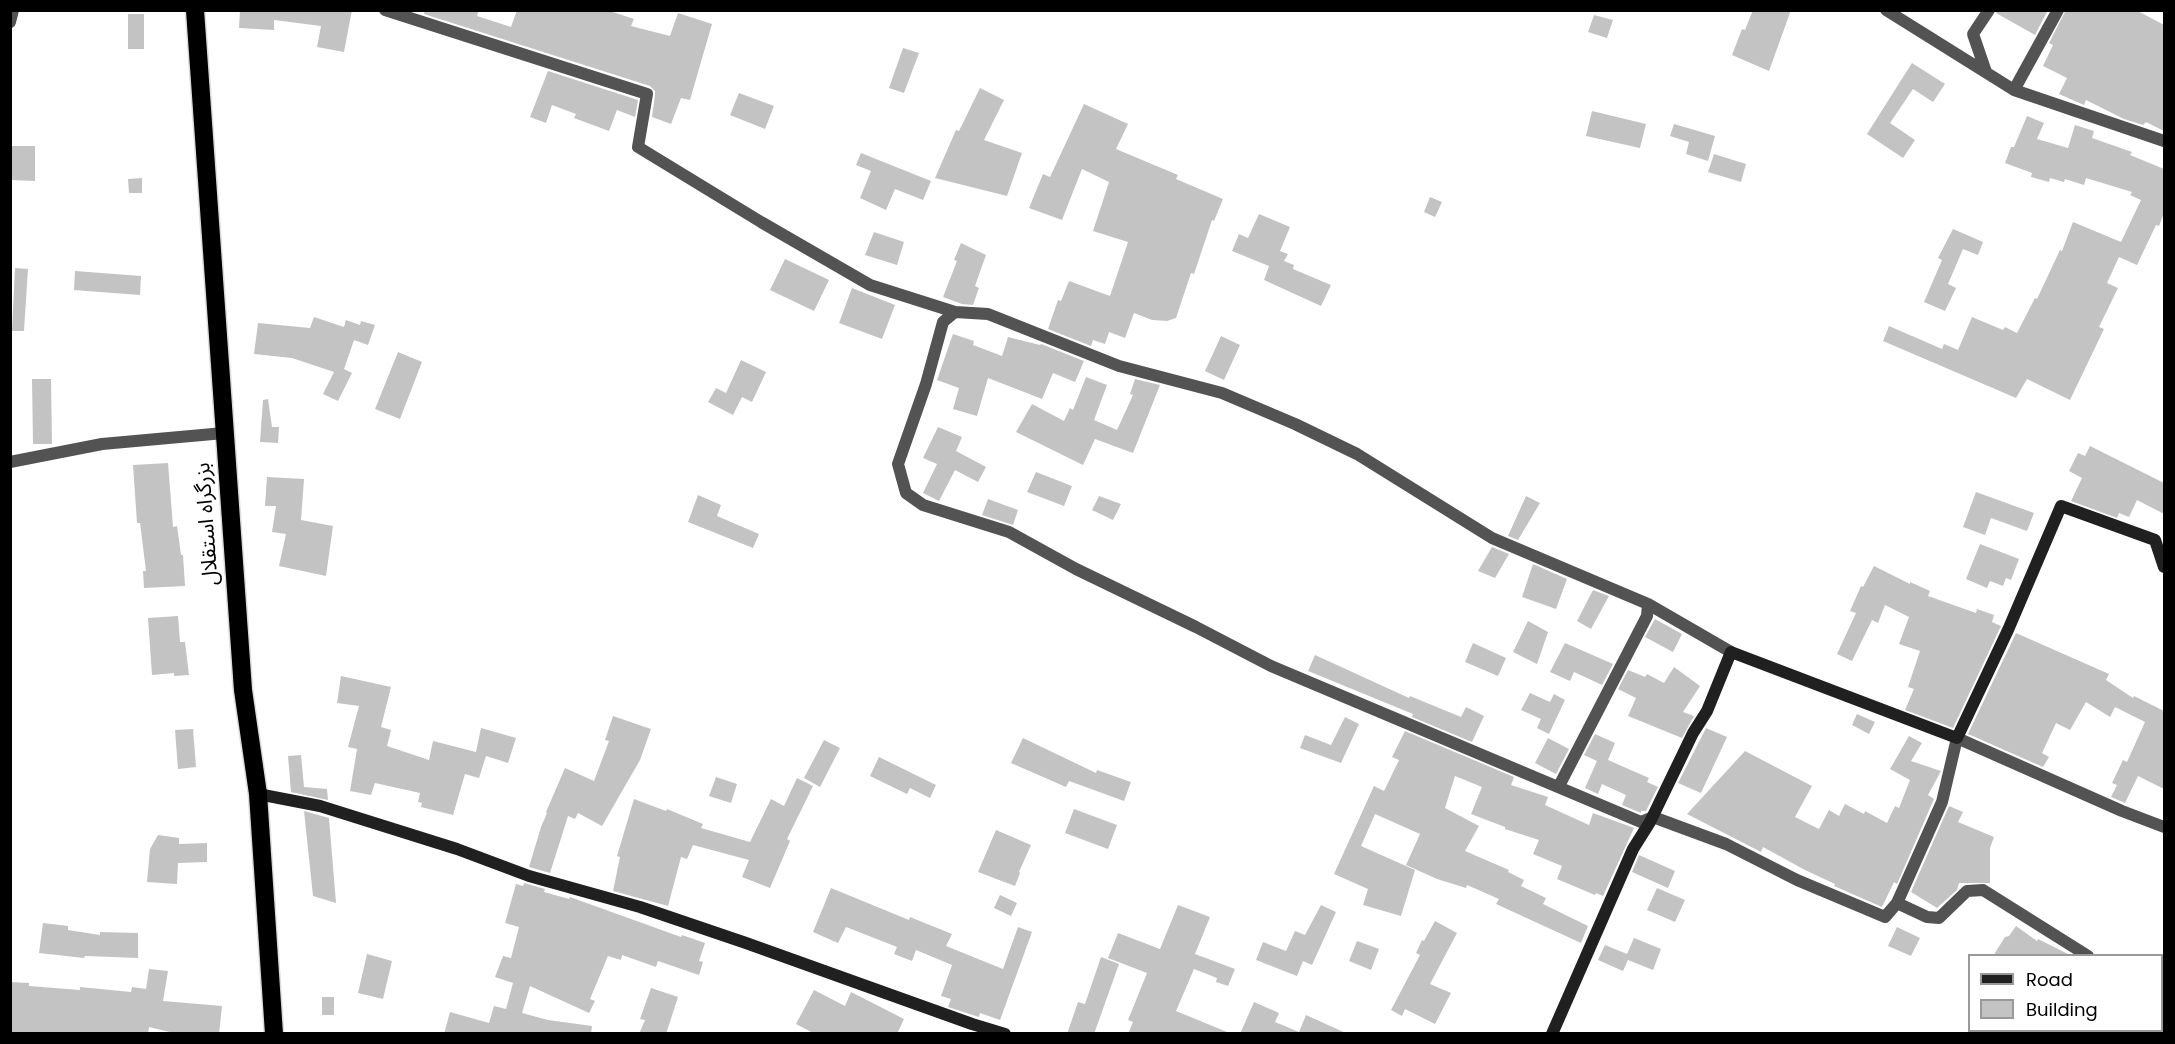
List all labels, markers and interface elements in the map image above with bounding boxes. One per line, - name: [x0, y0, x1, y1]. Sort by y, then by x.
- street label: بزرگراه استقلال: [191, 462, 225, 586]
- legend: [1968, 954, 2163, 1032]
- text: Road: [2026, 967, 2073, 992]
- text: Building: [2026, 997, 2098, 1022]

